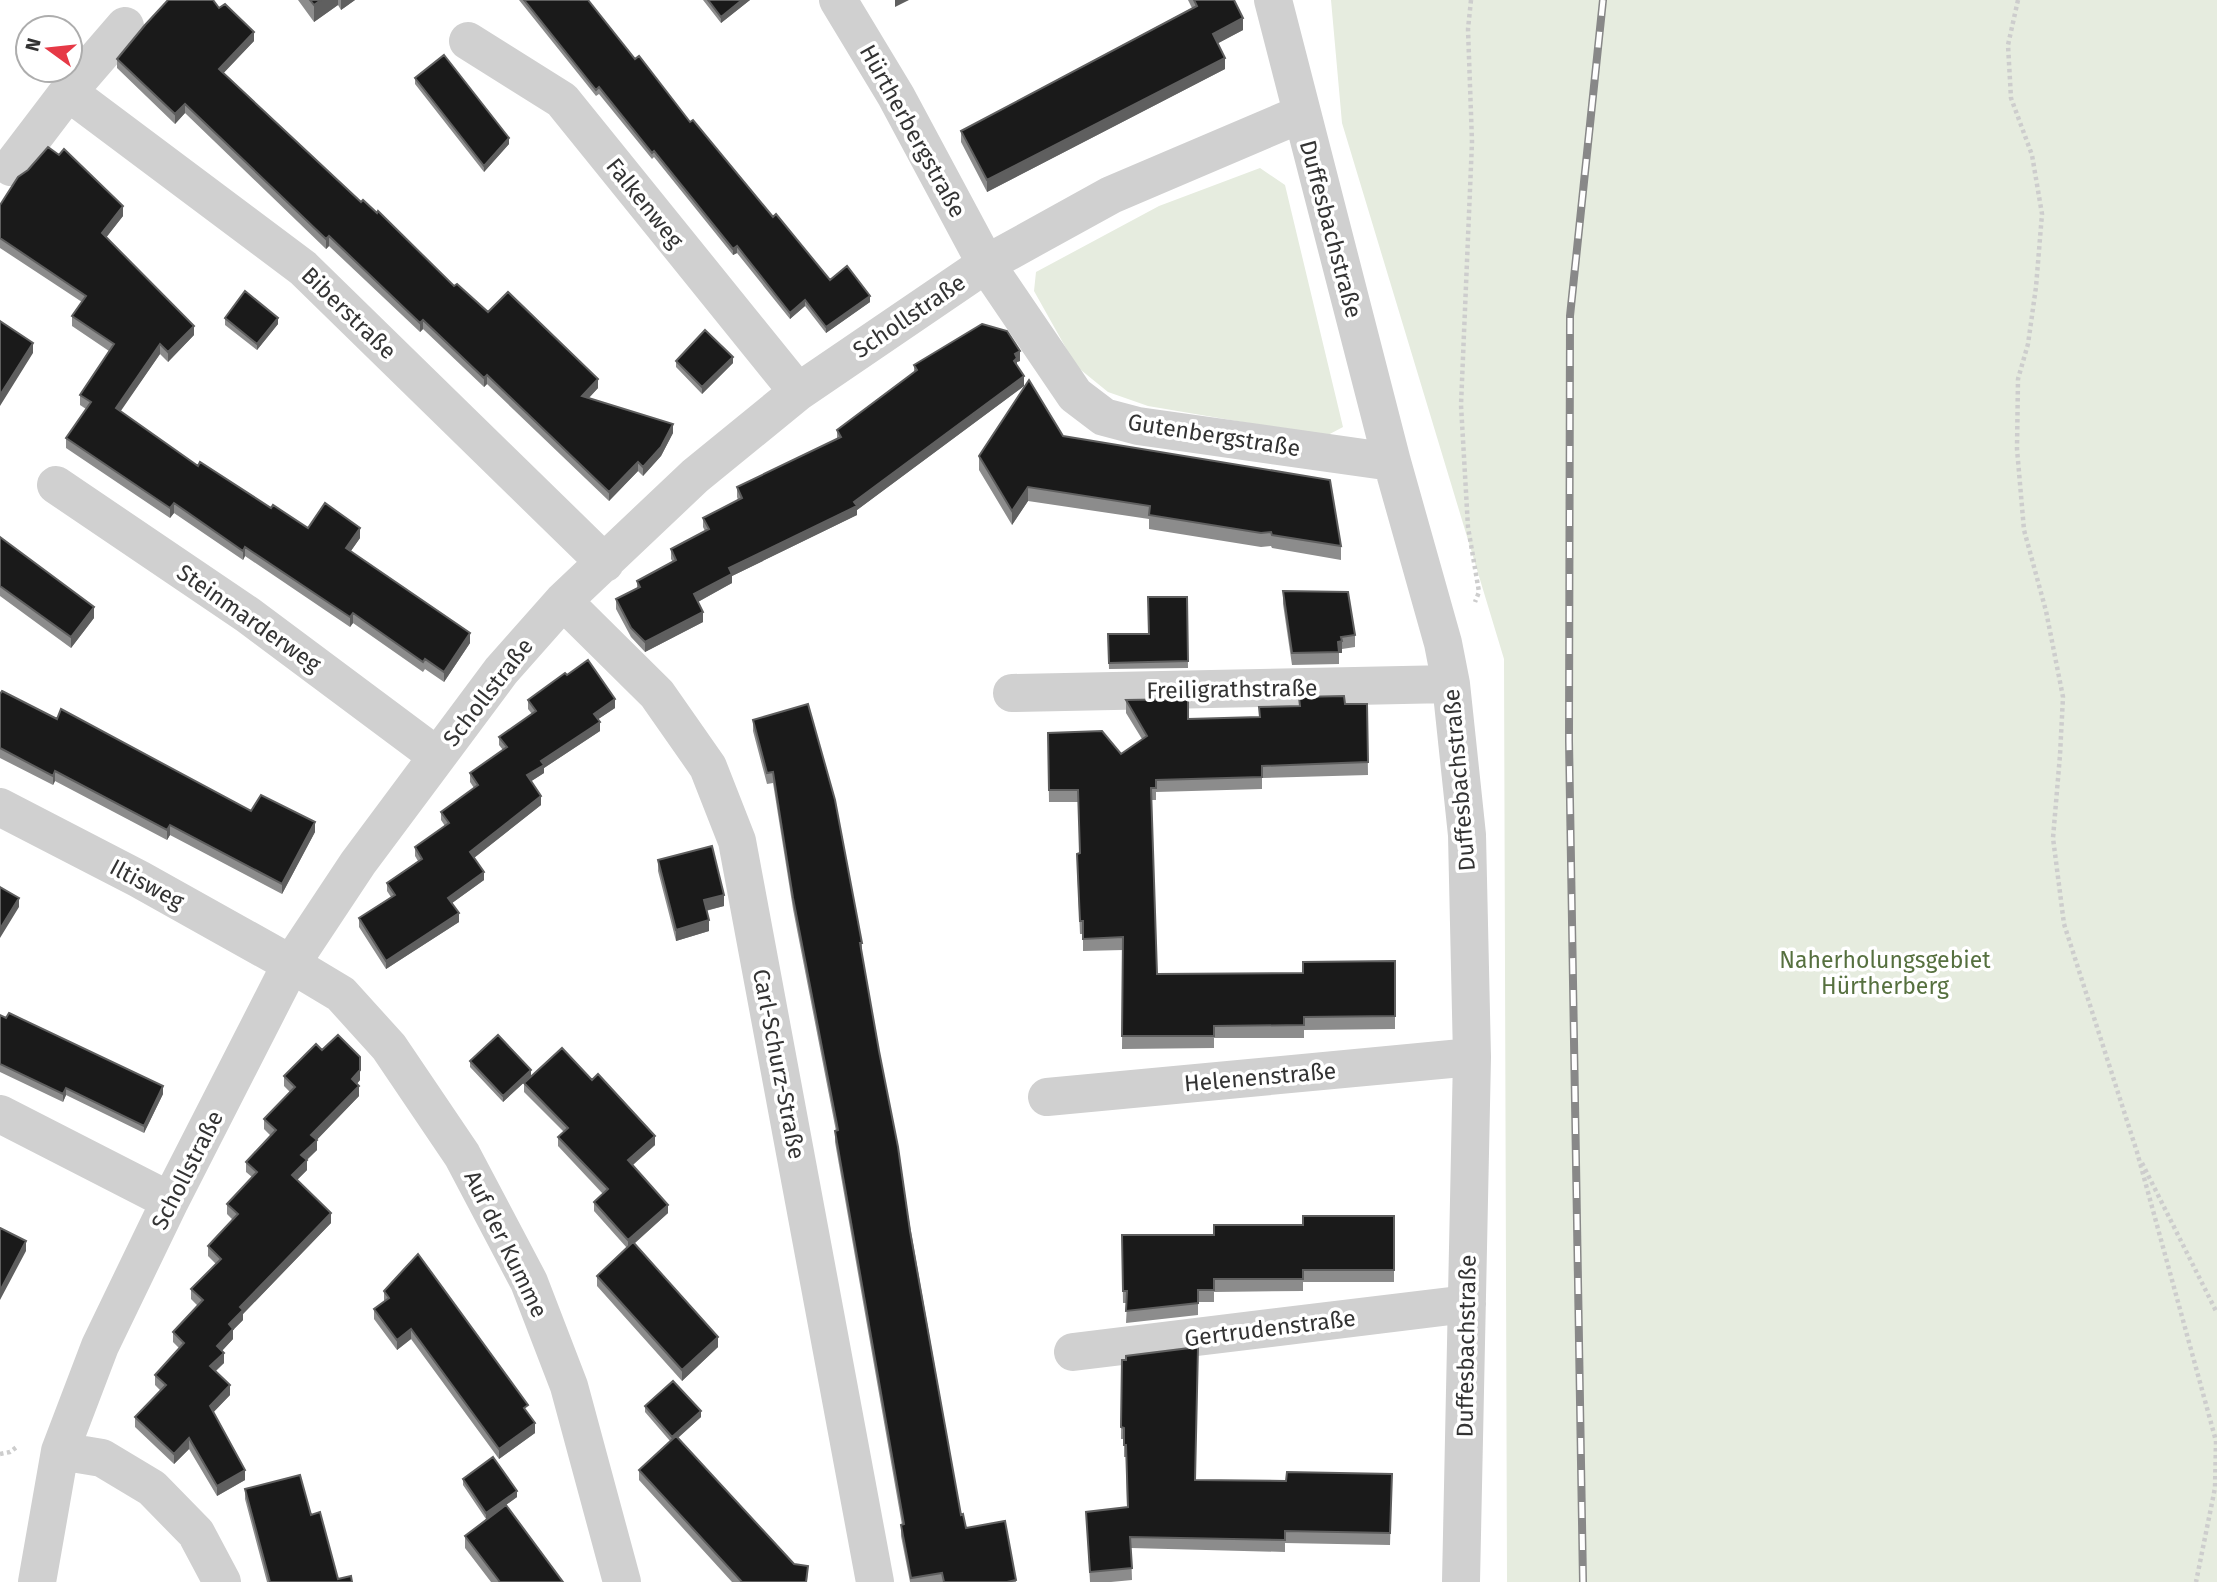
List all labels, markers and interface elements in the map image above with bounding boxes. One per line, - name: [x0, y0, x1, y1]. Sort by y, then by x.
- north arrow: [14, 14, 84, 84]
- text: N: [20, 36, 46, 54]
- street label: Hürtherbergstraße: [854, 40, 972, 222]
- street label: Duffesbachstraße: [1294, 137, 1368, 321]
- street label: Falkenweg: [600, 152, 690, 254]
- street label: Biberstraße: [296, 261, 402, 365]
- street label: Schollstraße: [847, 268, 971, 364]
- street label: Gutenbergstraße: [1126, 408, 1302, 462]
- street label: Steinmarderweg: [172, 558, 327, 678]
- street label: Schollstraße: [437, 632, 539, 752]
- street label: Freiligrathstraße: [1146, 674, 1318, 704]
- street label: Duffesbachstraße: [1437, 688, 1481, 872]
- street label: Iltisweg: [105, 853, 189, 915]
- park label: Naherholungsgebiet Hürtherberg: [1779, 946, 1991, 1000]
- street label: Carl-Schurz-Straße: [747, 967, 811, 1161]
- street label: Helenenstraße: [1183, 1056, 1337, 1098]
- street label: Schollstraße: [145, 1106, 229, 1234]
- street label: Auf der Kumme: [458, 1166, 554, 1322]
- street label: Duffesbachstraße: [1450, 1254, 1482, 1438]
- street label: Gertrudenstraße: [1183, 1304, 1357, 1352]

